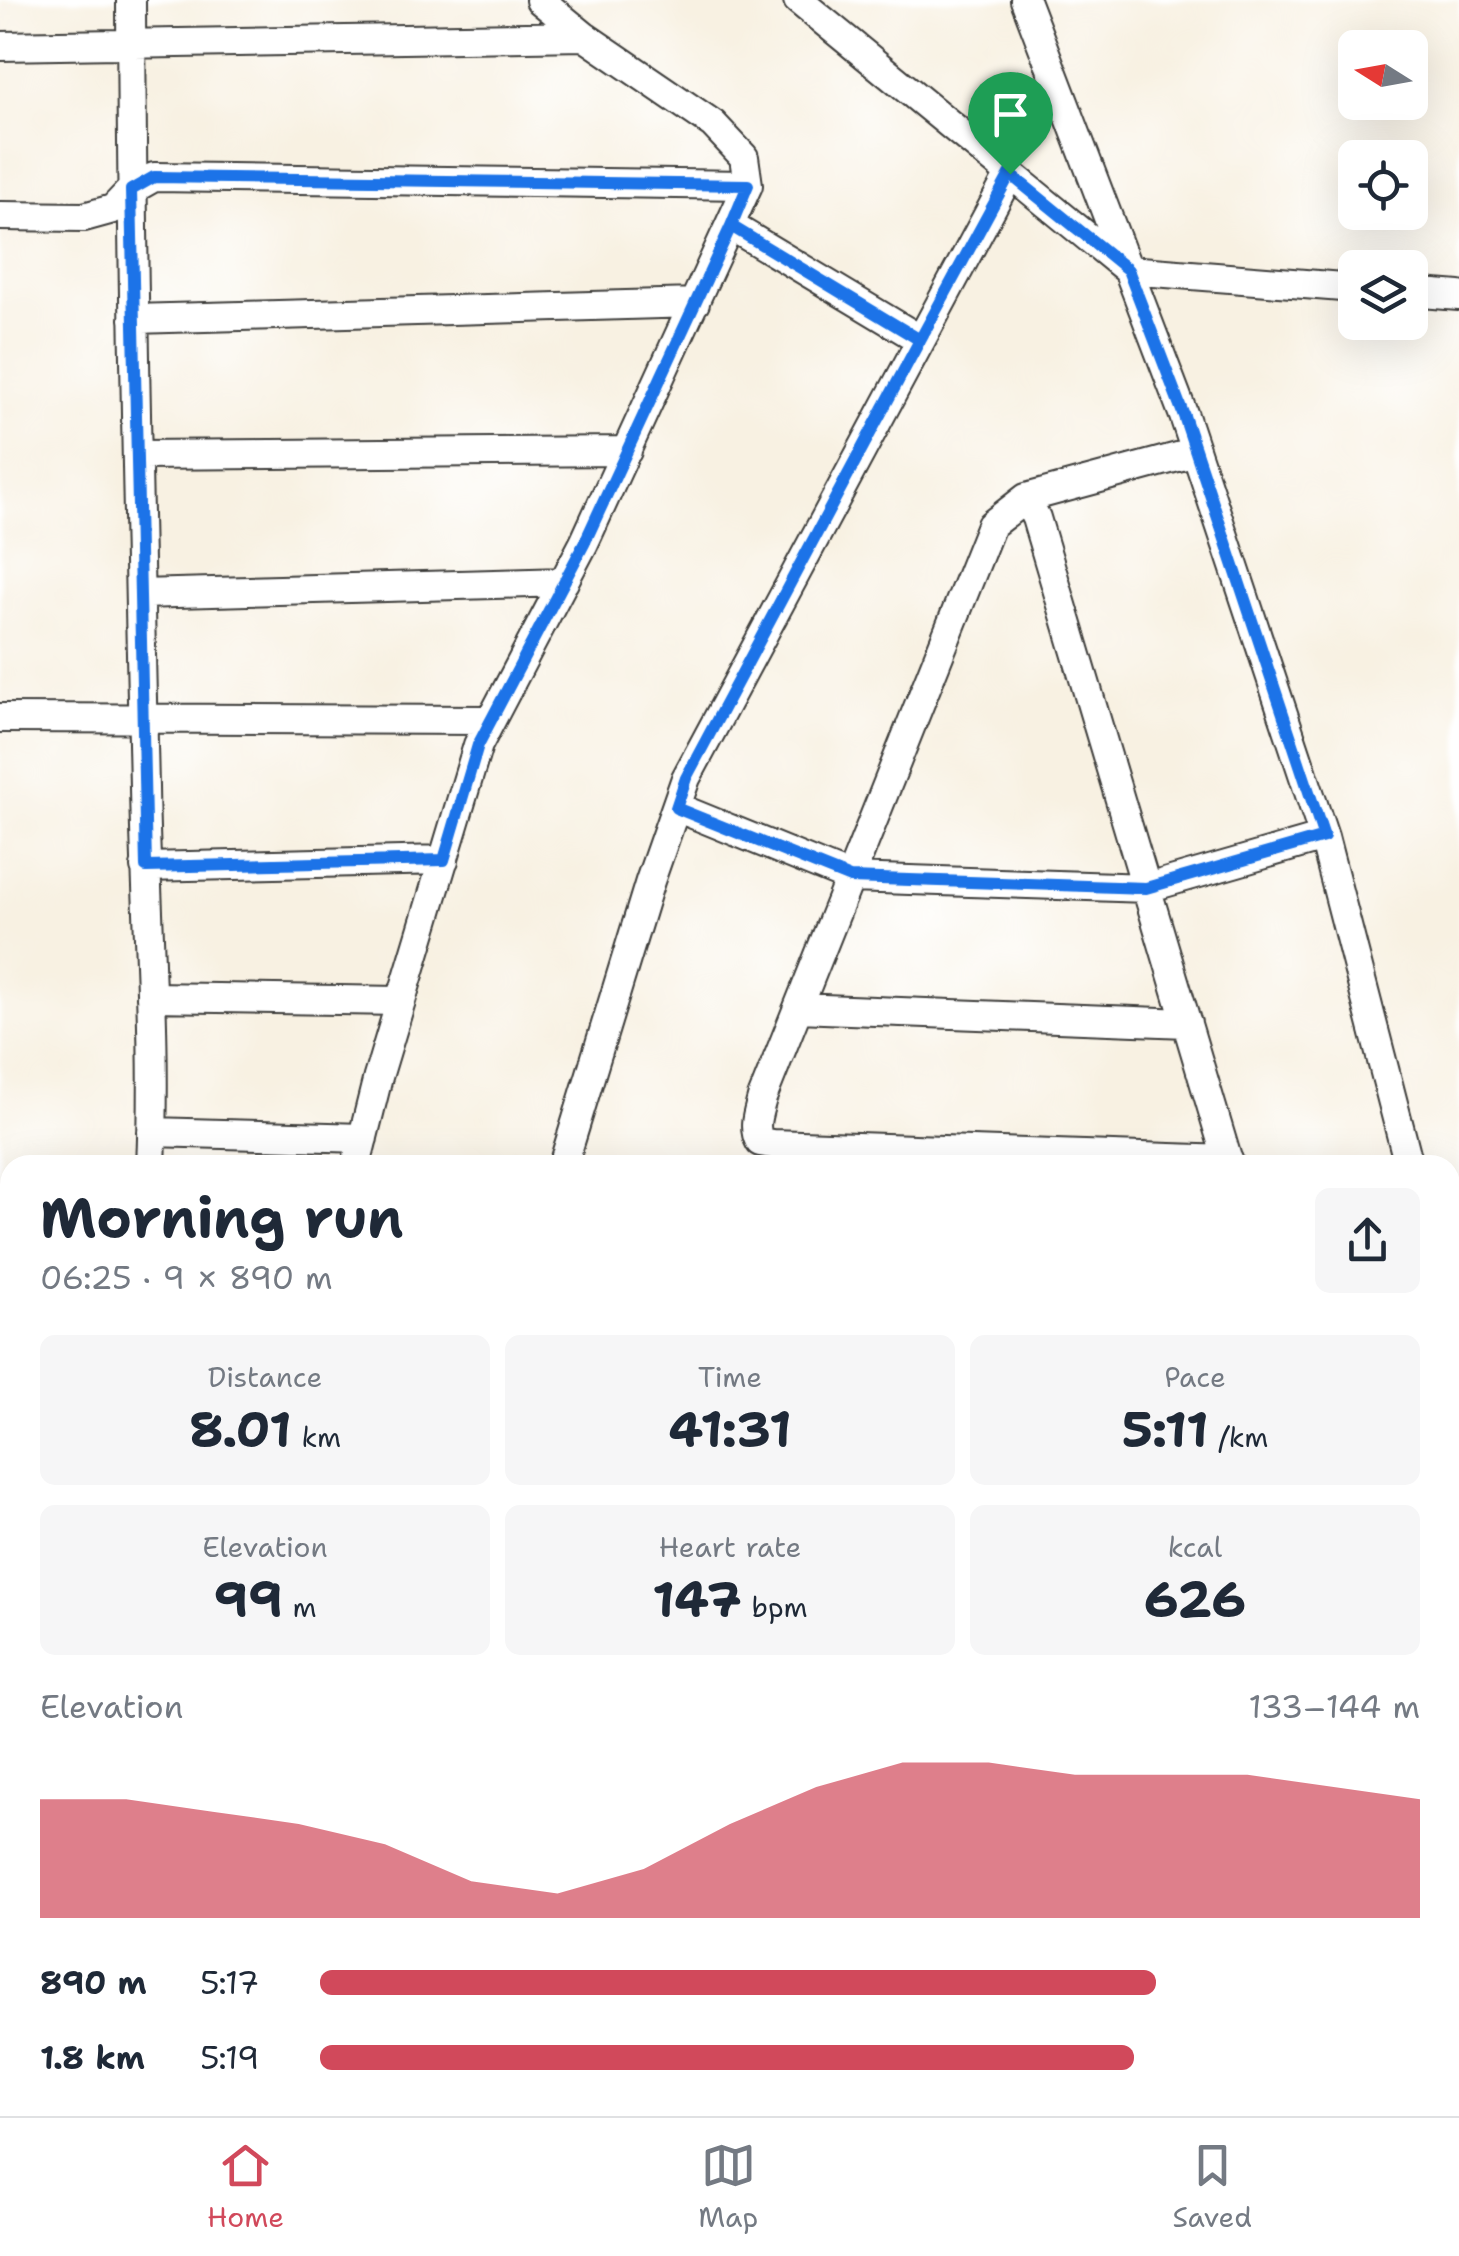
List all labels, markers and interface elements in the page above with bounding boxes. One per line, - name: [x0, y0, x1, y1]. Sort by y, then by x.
- north arrow: [1338, 30, 1428, 120]
- map controls: [1338, 30, 1428, 340]
- pin: [968, 72, 1053, 175]
- icon: arrive: [983, 87, 1038, 142]
- button: locate: [1338, 140, 1428, 230]
- button: layers: [1338, 250, 1428, 340]
- text: Morning run: [40, 1181, 404, 1255]
- button: share: [1315, 1188, 1420, 1293]
- text: 06:25 · 9 × 890 m: [40, 1256, 333, 1299]
- text: Distance: [208, 1358, 322, 1396]
- text: Time: [698, 1358, 762, 1396]
- text: Pace: [1164, 1358, 1226, 1396]
- text: 8.01: [189, 1396, 292, 1463]
- text: 41:31: [668, 1396, 792, 1463]
- text: 5:11: [1122, 1396, 1209, 1463]
- text: km: [292, 1418, 341, 1456]
- text: /km: [1209, 1418, 1268, 1456]
- text: Elevation: [202, 1528, 328, 1566]
- text: Heart rate: [659, 1528, 801, 1566]
- text: kcal: [1168, 1528, 1222, 1566]
- text: 99: [213, 1566, 283, 1633]
- text: 147: [652, 1566, 742, 1633]
- text: 626: [1144, 1566, 1246, 1633]
- text: m: [283, 1588, 317, 1626]
- text: bpm: [742, 1588, 808, 1626]
- text: Elevation: [40, 1685, 183, 1728]
- text: 133–144 m: [1249, 1685, 1420, 1728]
- text: 890 m: [40, 1961, 147, 2004]
- text: 5:17: [200, 1961, 259, 2004]
- text: 1.8 km: [40, 2036, 145, 2079]
- text: 5:19: [200, 2036, 259, 2079]
- tab: Home: [207, 2138, 284, 2236]
- tab: Map: [698, 2138, 758, 2236]
- tab: Saved: [1172, 2138, 1252, 2236]

